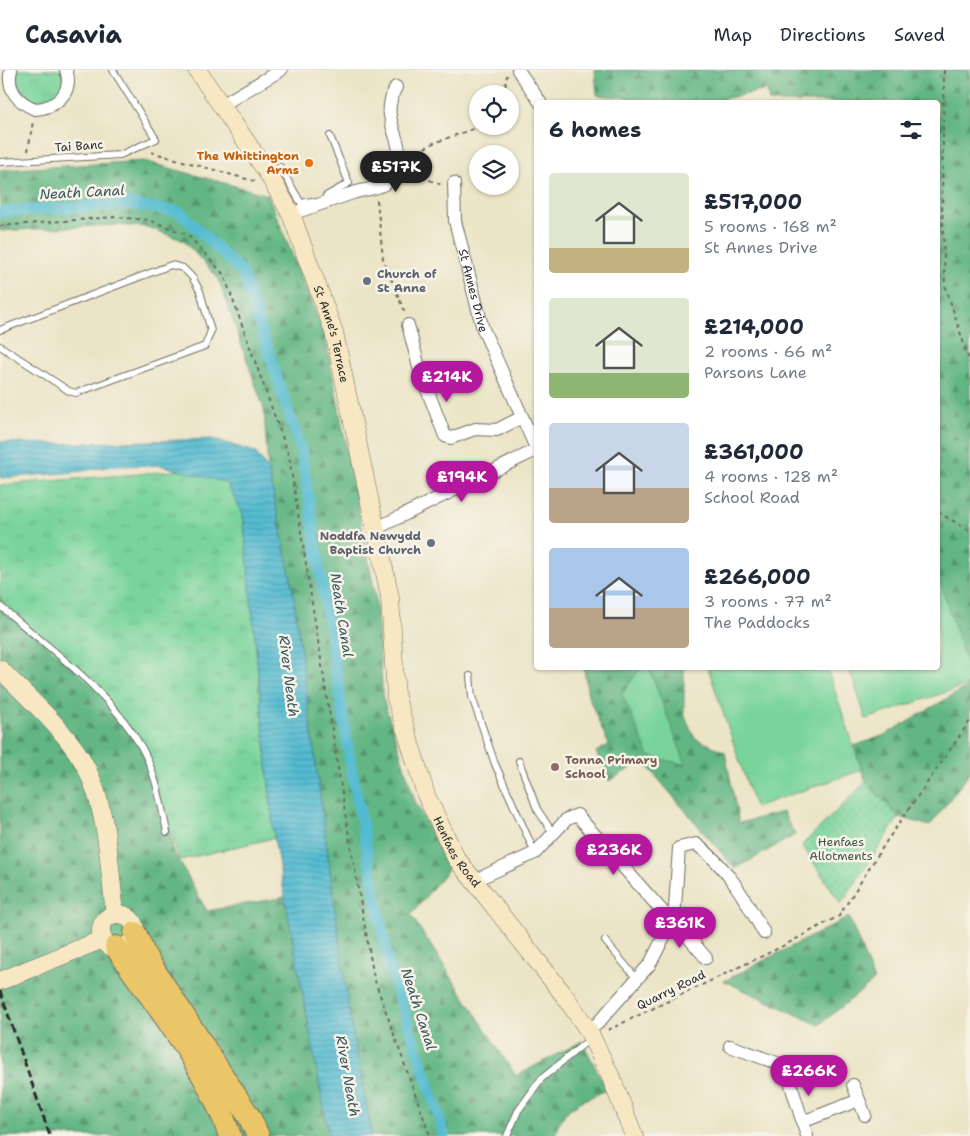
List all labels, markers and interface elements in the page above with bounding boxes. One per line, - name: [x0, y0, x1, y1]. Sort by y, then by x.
- text: Casavia: [25, 19, 122, 51]
- text: Map: [714, 23, 752, 47]
- text: Directions: [780, 23, 866, 47]
- text: Saved: [894, 23, 945, 47]
- map controls: [469, 85, 519, 195]
- button: locate: [469, 85, 519, 135]
- text: 6 homes: [549, 116, 641, 144]
- icon: filters: [897, 116, 925, 144]
- street label: Tai Banc: [54, 136, 104, 156]
- button: layers: [469, 145, 519, 195]
- place label: The Whittington Arms: [197, 148, 299, 178]
- pin: £517K: [361, 150, 431, 193]
- text: £517K: [371, 156, 421, 177]
- marker: The Whittington Arms: [303, 157, 315, 169]
- water label: Neath Canal: [39, 181, 125, 203]
- text: £517,000: [704, 188, 802, 216]
- icon: home: [589, 193, 649, 253]
- text: 5 rooms · 168 m²: [704, 216, 837, 237]
- text: St Annes Drive: [704, 237, 818, 258]
- street label: St Annes Drive: [455, 247, 492, 334]
- place label: Church of St Anne: [377, 266, 437, 296]
- marker: Church of St Anne: [361, 275, 373, 287]
- street label: St Anne's Terrace: [310, 283, 353, 384]
- text: £214,000: [704, 313, 804, 341]
- icon: home: [589, 318, 649, 378]
- text: 2 rooms · 66 m²: [704, 341, 832, 362]
- pin: £214K: [412, 360, 482, 403]
- text: Parsons Lane: [704, 362, 807, 383]
- text: £214K: [422, 366, 472, 387]
- text: £361,000: [704, 438, 804, 466]
- icon: home: [589, 443, 649, 503]
- pin: £194K: [427, 460, 497, 503]
- text: £194K: [437, 466, 487, 487]
- text: 4 rooms · 128 m²: [704, 466, 838, 487]
- text: School Road: [704, 487, 800, 508]
- place label: Noddfa Newydd Baptist Church: [320, 528, 421, 558]
- marker: Noddfa Newydd Baptist Church: [425, 537, 437, 549]
- text: £266,000: [704, 563, 811, 591]
- icon: home: [589, 568, 649, 628]
- water label: Neath Canal: [326, 571, 358, 659]
- text: 3 rooms · 77 m²: [704, 591, 832, 612]
- text: The Paddocks: [704, 612, 810, 633]
- water label: River Neath: [275, 634, 303, 718]
- place label: Tonna Primary School: [565, 752, 657, 782]
- marker: Tonna Primary School: [549, 761, 561, 773]
- street label: Henfaes Road: [429, 814, 484, 891]
- pin: £236K: [579, 834, 649, 876]
- park label: Henfaes Allotments: [809, 834, 873, 864]
- text: £236K: [586, 839, 642, 860]
- pin: £361K: [645, 906, 715, 949]
- text: £361K: [655, 912, 705, 933]
- water label: Neath Canal: [397, 966, 441, 1052]
- street label: Quarry Road: [634, 966, 708, 1014]
- water label: River Neath: [332, 1034, 364, 1118]
- pin: £266K: [774, 1054, 844, 1097]
- text: £266K: [781, 1060, 837, 1081]

